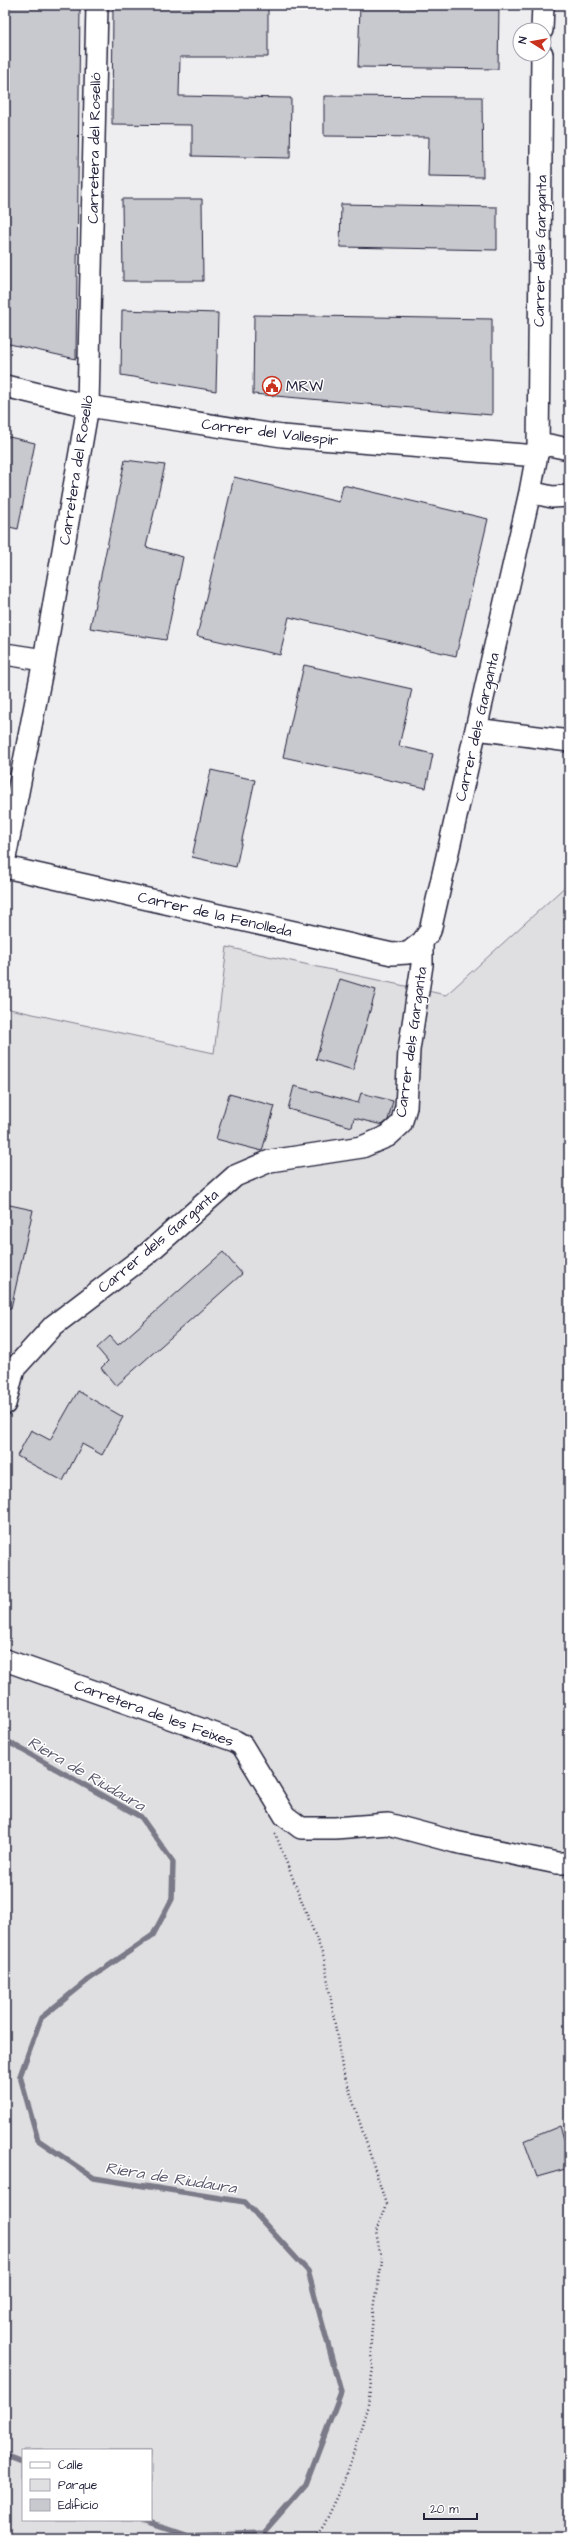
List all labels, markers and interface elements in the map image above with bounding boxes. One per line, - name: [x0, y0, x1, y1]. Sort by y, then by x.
- north arrow: [512, 22, 552, 62]
- text: N: [515, 35, 531, 45]
- street label: Carretera del Roselló: [83, 72, 106, 224]
- street label: Carrer dels Garganta: [529, 175, 553, 327]
- public building icon: MRW: [261, 375, 283, 397]
- place label: MRW: [286, 376, 323, 397]
- street label: Carretera del Roselló: [54, 393, 99, 546]
- street label: Carrer del Vallespir: [200, 414, 340, 451]
- street label: Carrer dels Garganta: [450, 650, 506, 804]
- street label: Carrer de la Fenolleda: [136, 887, 294, 943]
- street label: Carrer dels Garganta: [391, 965, 433, 1119]
- street label: Carrer dels Garganta: [93, 1184, 224, 1299]
- street label: Carretera de les Feixes: [71, 1675, 237, 1752]
- water label: Riera de Riudaura: [24, 1731, 150, 1817]
- water label: Riera de Riudaura: [104, 2157, 239, 2199]
- legend: [22, 2449, 152, 2521]
- text: Calle: [58, 2457, 83, 2474]
- text: Parque: [58, 2477, 98, 2494]
- scale bar: [424, 2495, 477, 2521]
- text: Edificio: [58, 2497, 98, 2514]
- text: 20 m: [430, 2501, 459, 2518]

